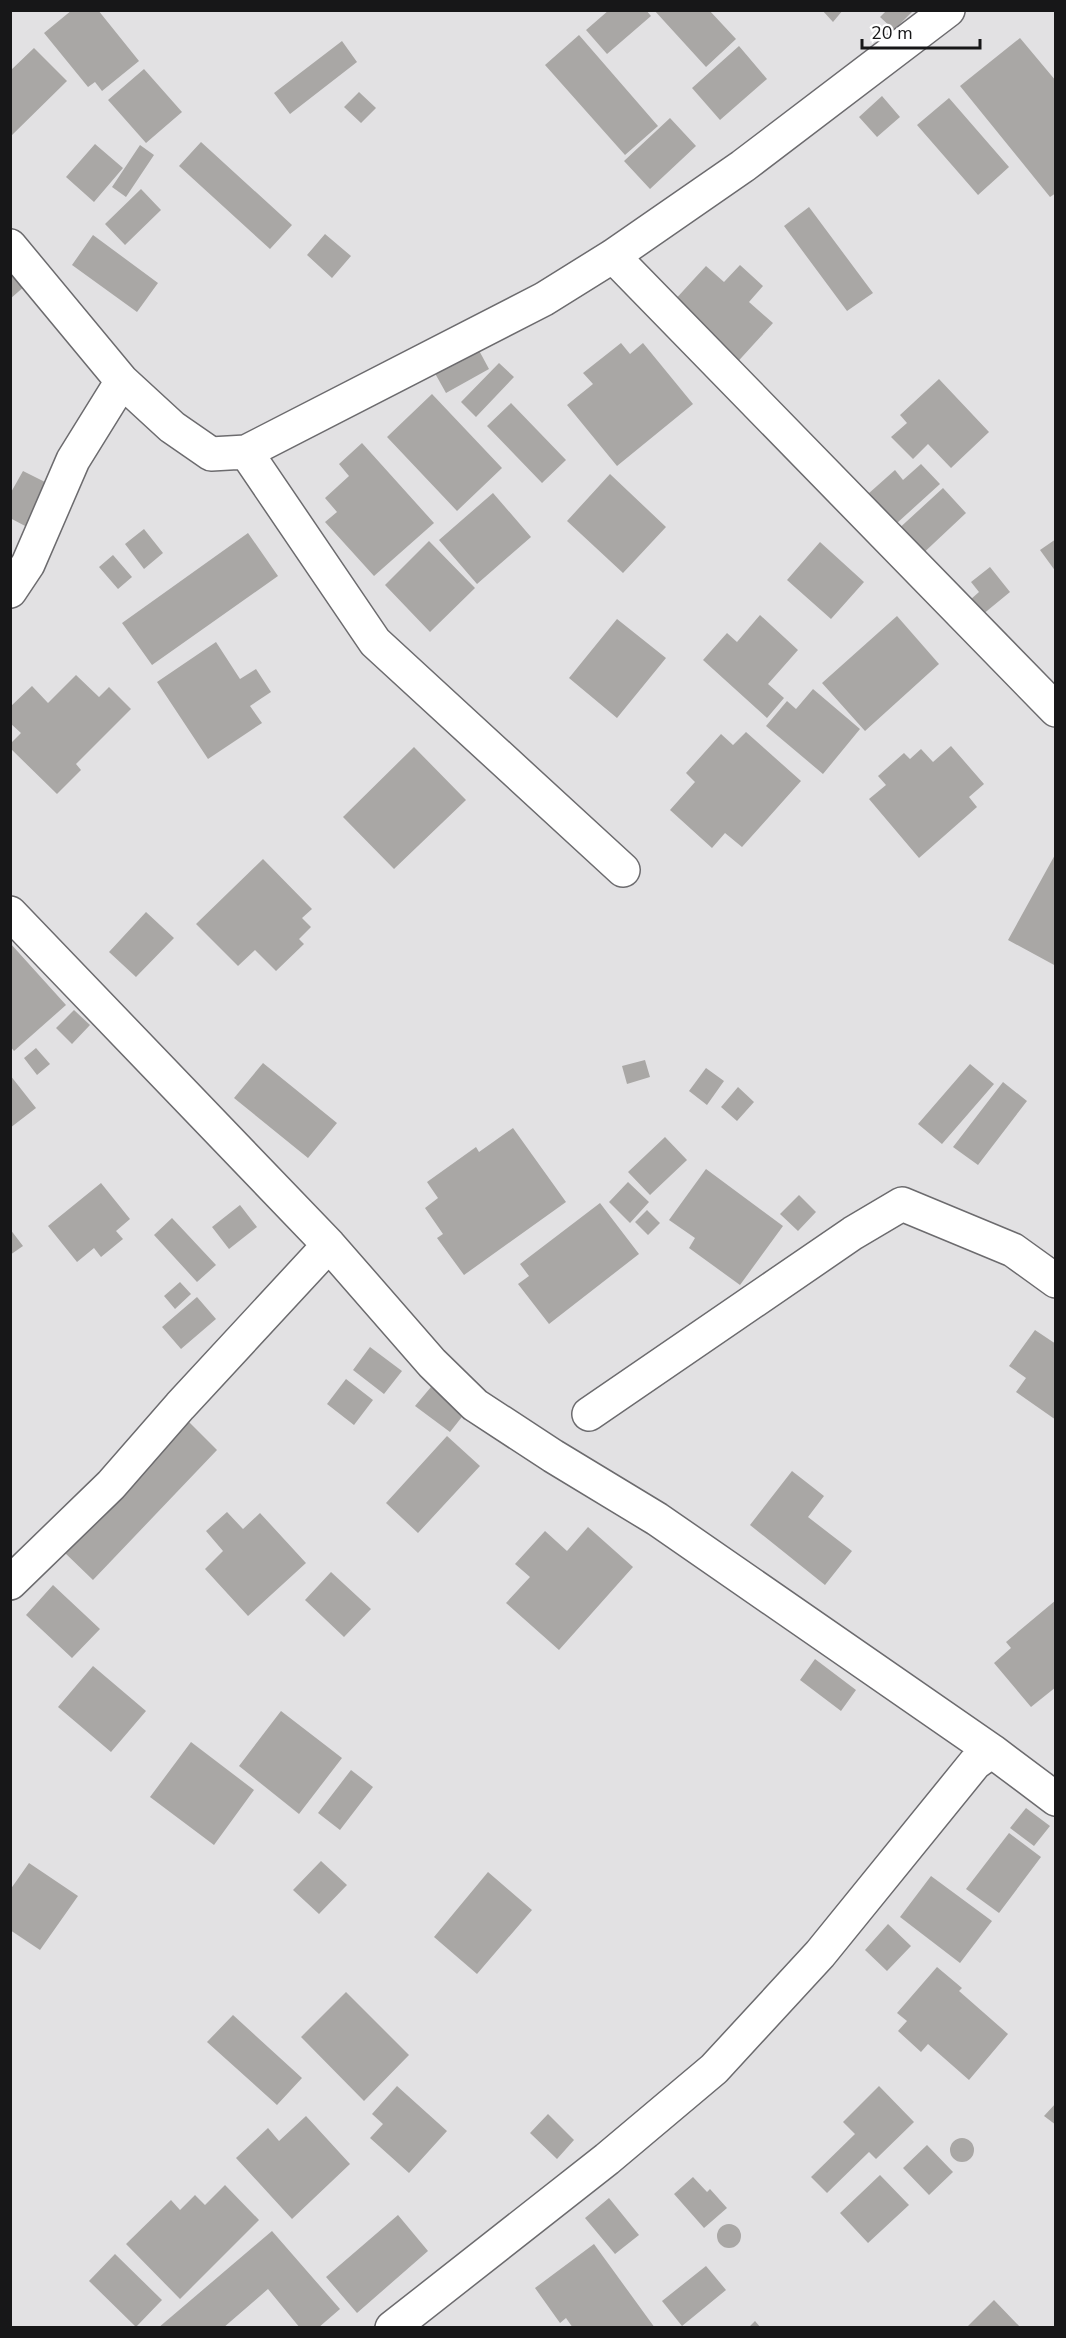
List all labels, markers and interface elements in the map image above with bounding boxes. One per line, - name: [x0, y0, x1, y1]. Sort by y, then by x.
- scale bar: [862, 12, 980, 50]
- text: 20 m: [871, 21, 913, 45]

